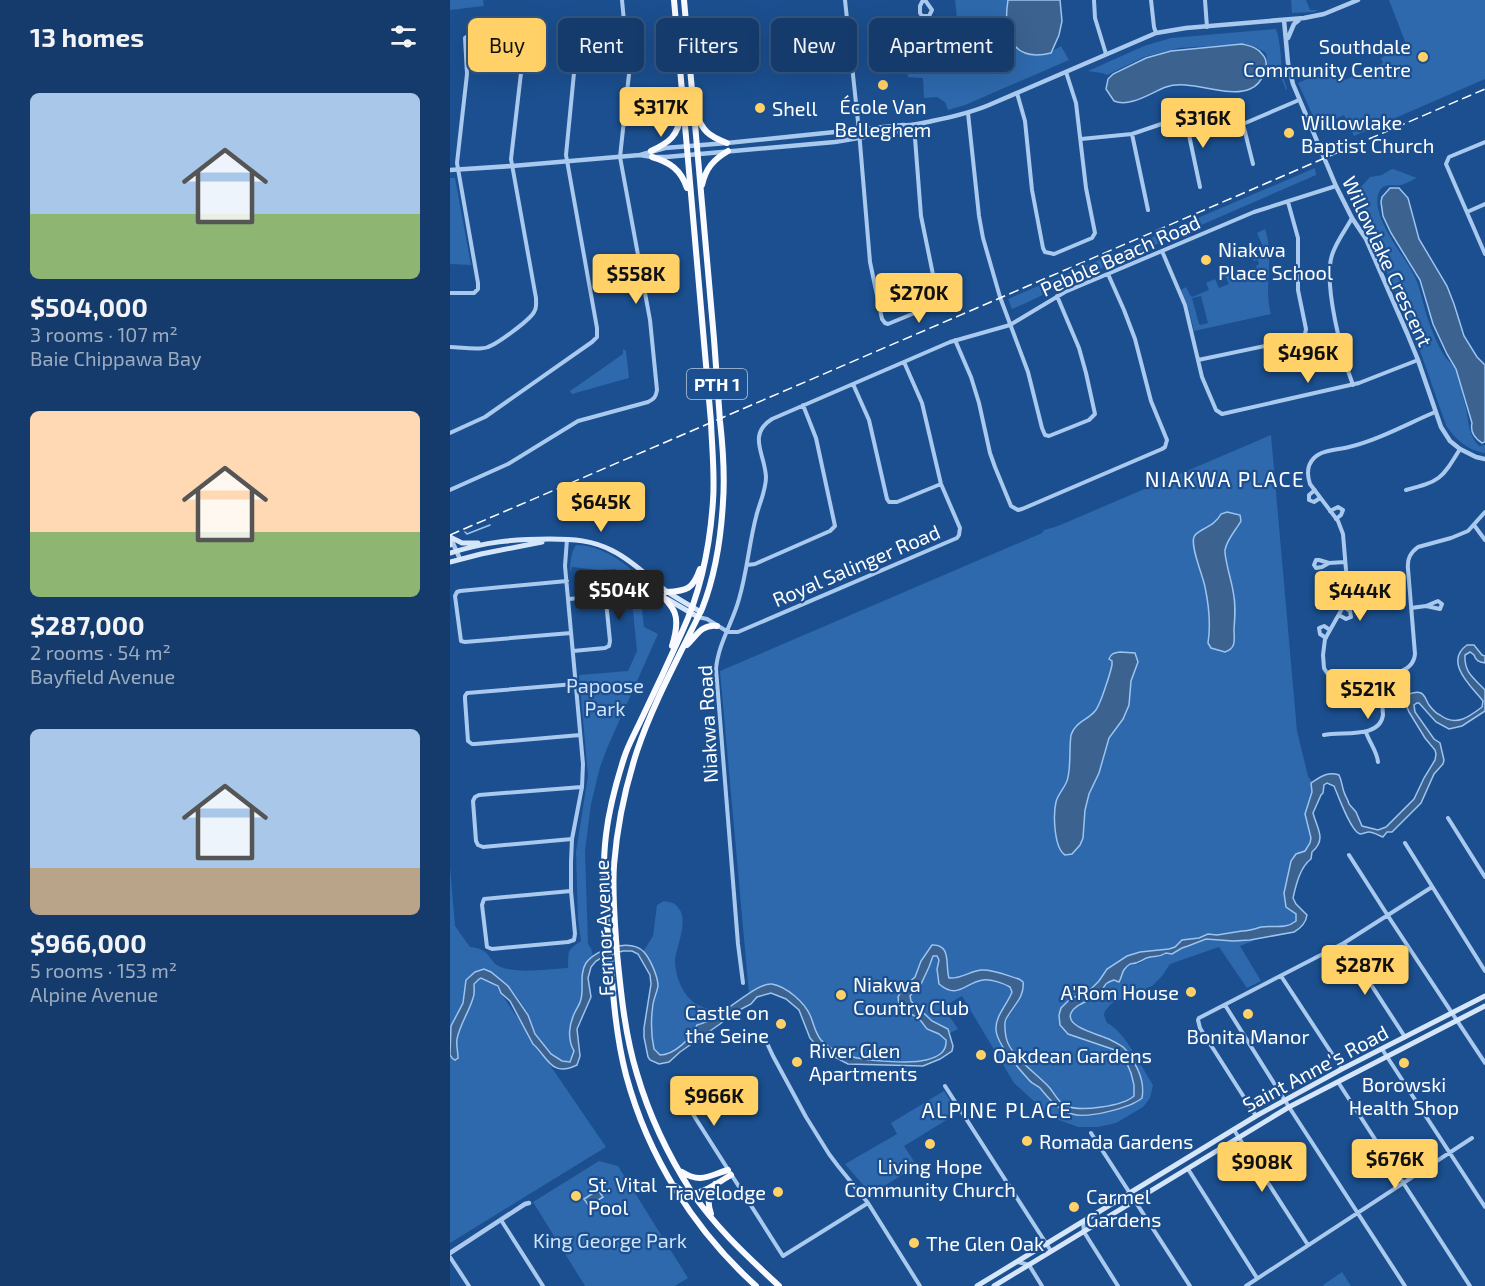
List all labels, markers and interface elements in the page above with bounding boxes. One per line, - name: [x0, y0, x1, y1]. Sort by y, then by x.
- chip: Buy: [468, 18, 546, 72]
- chip: Rent: [558, 18, 644, 72]
- chip: Filters: [656, 18, 759, 72]
- chip: New: [771, 18, 857, 72]
- chip: Apartment: [869, 18, 1014, 72]
- icon: filters: [387, 20, 420, 53]
- text: 13 homes: [30, 21, 144, 52]
- place label: Southdale Community Centre: [1243, 34, 1411, 81]
- marker: Southdale Community Centre: [1416, 50, 1430, 64]
- marker: École Van Belleghem: [876, 78, 890, 92]
- pin: $317K: [619, 87, 703, 138]
- text: $317K: [634, 94, 688, 118]
- place label: École Van Belleghem: [835, 94, 931, 141]
- place label: Shell: [772, 96, 818, 120]
- pin: $316K: [1161, 98, 1245, 149]
- marker: Shell: [753, 101, 767, 115]
- text: $316K: [1175, 105, 1231, 129]
- place label: Willowlake Baptist Church: [1301, 110, 1434, 157]
- marker: Willowlake Baptist Church: [1282, 126, 1296, 140]
- icon: home: [171, 132, 279, 240]
- street label: Willowlake Crescent: [1338, 172, 1438, 350]
- street label: Pebble Beach Road: [1036, 209, 1204, 301]
- place label: Niakwa Place School: [1218, 237, 1333, 284]
- marker: Niakwa Place School: [1199, 253, 1213, 267]
- pin: $558K: [594, 254, 678, 305]
- text: $558K: [607, 261, 665, 285]
- pin: $270K: [877, 273, 961, 324]
- text: $270K: [889, 280, 949, 304]
- text: $504,000: [30, 291, 148, 322]
- text: 3 rooms · 107 m²: [30, 322, 178, 346]
- pin: $496K: [1266, 333, 1350, 384]
- text: $496K: [1278, 340, 1338, 364]
- text: Baie Chippawa Bay: [30, 346, 202, 370]
- road number: PTH 1: [687, 369, 747, 399]
- icon: home: [171, 450, 279, 558]
- district label: NIAKWA PLACE: [1145, 466, 1305, 491]
- pin: $645K: [559, 482, 643, 533]
- text: $645K: [571, 489, 631, 513]
- street label: Royal Salinger Road: [769, 519, 943, 611]
- pin: $504K: [577, 570, 661, 621]
- pin: $444K: [1318, 571, 1402, 622]
- text: $504K: [589, 577, 649, 601]
- text: $444K: [1329, 578, 1391, 602]
- text: $287,000: [30, 609, 145, 640]
- text: 2 rooms · 54 m²: [30, 640, 171, 664]
- text: Bayfield Avenue: [30, 664, 175, 688]
- street label: Niakwa Road: [692, 664, 722, 784]
- pin: $521K: [1326, 669, 1410, 720]
- park label: Papoose Park: [566, 673, 644, 720]
- text: $521K: [1340, 676, 1396, 700]
- icon: home: [171, 768, 279, 876]
- street label: Fermor Avenue: [589, 859, 617, 997]
- text: $966,000: [30, 927, 147, 958]
- pin: $287K: [1323, 945, 1407, 996]
- text: $287K: [1336, 952, 1394, 976]
- text: 5 rooms · 153 m²: [30, 958, 177, 982]
- place label: Niakwa Country Club: [853, 972, 969, 1019]
- place label: A'Rom House: [1061, 980, 1179, 1004]
- text: Alpine Avenue: [30, 982, 158, 1006]
- marker: A'Rom House: [1184, 985, 1198, 999]
- marker: Niakwa Country Club: [834, 988, 848, 1002]
- place label: Castle on the Seine: [685, 1000, 769, 1047]
- marker: Bonita Manor: [1241, 1007, 1255, 1021]
- marker: Castle on the Seine: [774, 1017, 788, 1031]
- street label: Saint Anne's Road: [1238, 1019, 1392, 1117]
- place label: Bonita Manor: [1187, 1024, 1309, 1048]
- place label: River Glen Apartments: [809, 1038, 917, 1085]
- place label: Oakdean Gardens: [993, 1043, 1152, 1067]
- marker: Oakdean Gardens: [974, 1048, 988, 1062]
- marker: River Glen Apartments: [790, 1055, 804, 1069]
- marker: Borowski Health Shop: [1397, 1056, 1411, 1070]
- place label: Borowski Health Shop: [1349, 1072, 1459, 1119]
- pin: $966K: [672, 1076, 756, 1127]
- text: $966K: [684, 1083, 744, 1107]
- district label: ALPINE PLACE: [922, 1097, 1072, 1122]
- place label: Romada Gardens: [1039, 1129, 1193, 1153]
- marker: Romada Gardens: [1020, 1134, 1034, 1148]
- marker: Living Hope Community Church: [923, 1137, 937, 1151]
- pin: $676K: [1353, 1139, 1437, 1190]
- pin: $908K: [1220, 1142, 1304, 1193]
- text: $676K: [1366, 1146, 1424, 1170]
- text: $908K: [1231, 1149, 1293, 1173]
- place label: Living Hope Community Church: [844, 1154, 1016, 1201]
- place label: St. Vital Pool: [588, 1172, 657, 1219]
- place label: Travelodge: [665, 1180, 766, 1204]
- place label: Carmel Gardens: [1086, 1184, 1161, 1231]
- marker: Travelodge: [771, 1185, 785, 1199]
- marker: St. Vital Pool: [569, 1189, 583, 1203]
- marker: Carmel Gardens: [1067, 1200, 1081, 1214]
- park label: King George Park: [533, 1228, 687, 1252]
- place label: The Glen Oak: [926, 1231, 1044, 1255]
- marker: The Glen Oak: [907, 1236, 921, 1250]

